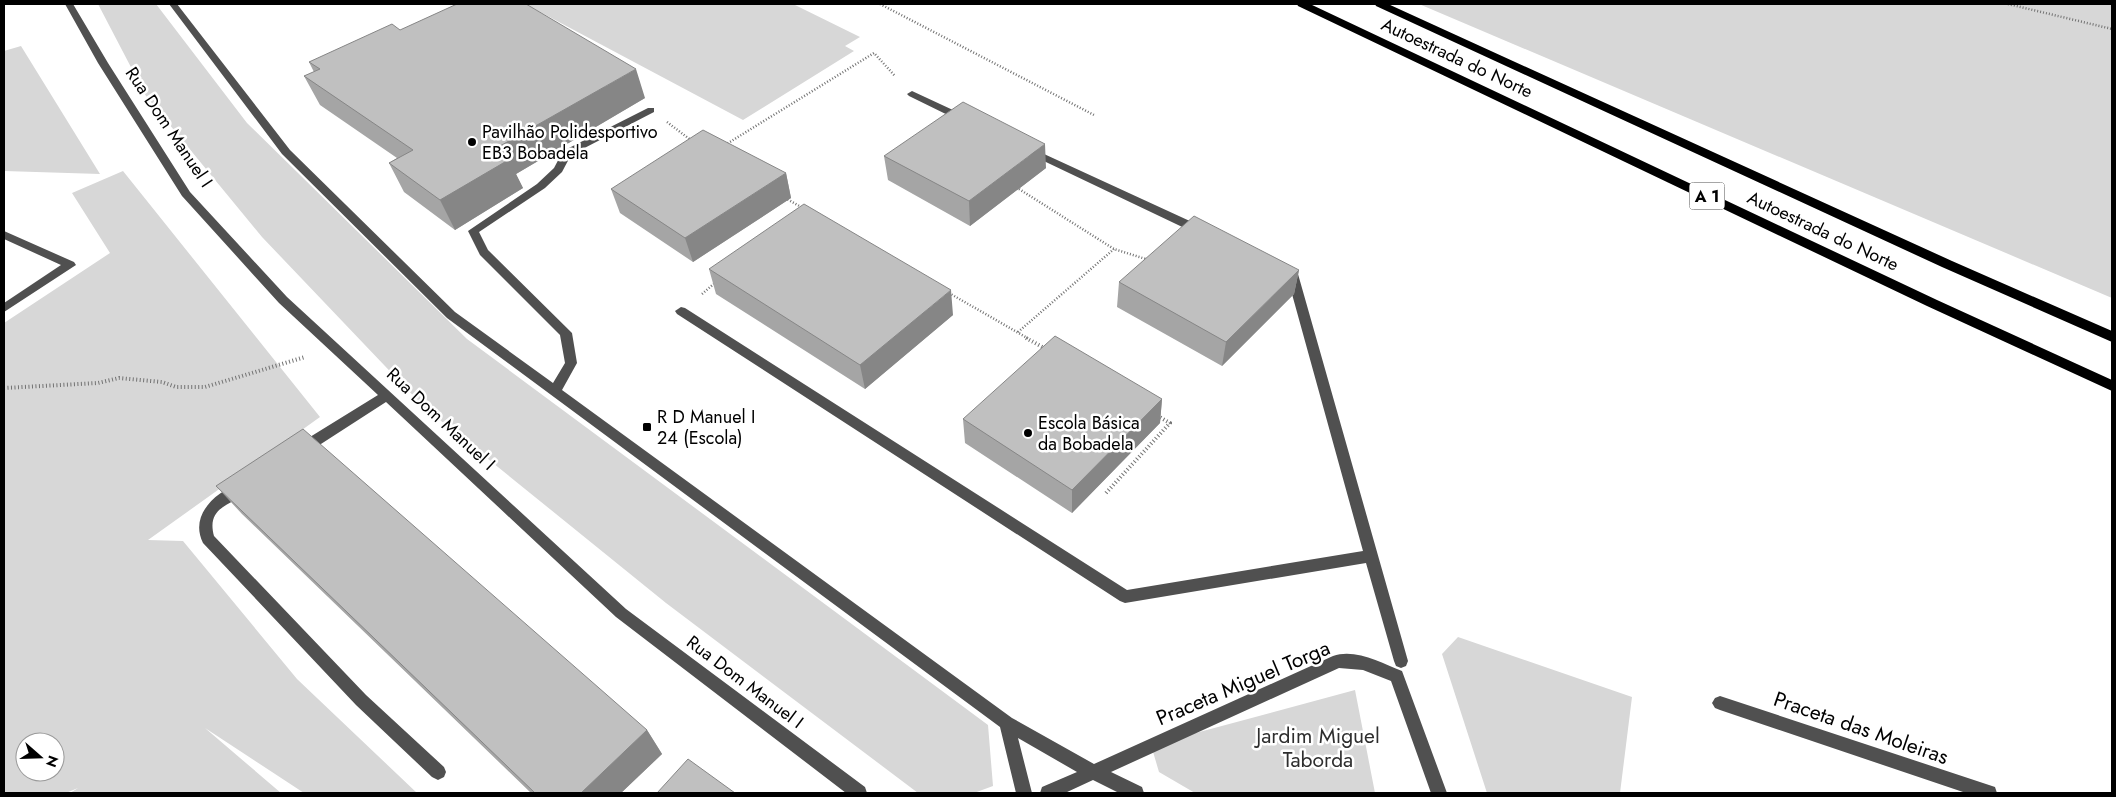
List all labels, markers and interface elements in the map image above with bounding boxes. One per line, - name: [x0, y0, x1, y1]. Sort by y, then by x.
- street label: Autoestrada do Norte: [1377, 12, 1537, 104]
- street label: Rua Dom Manuel I: [119, 62, 219, 192]
- place label: Pavilhão Polidesportivo EB3 Bobadela: [482, 119, 658, 166]
- marker: Pavilhão Polidesportivo EB3 Bobadela: [466, 136, 478, 148]
- road number: A 1: [1690, 182, 1724, 210]
- street label: Autoestrada do Norte: [1743, 185, 1903, 277]
- street label: Rua Dom Manuel I: [381, 362, 501, 476]
- place label: R D Manuel I 24 (Escola): [657, 404, 755, 451]
- place label: Escola Básica da Bobadela: [1038, 410, 1140, 457]
- marker: R D Manuel I 24 (Escola): [641, 421, 653, 433]
- marker: Escola Básica da Bobadela: [1022, 427, 1034, 439]
- street label: Rua Dom Manuel I: [681, 629, 809, 735]
- street label: Praceta Miguel Torga: [1151, 633, 1335, 733]
- street label: Praceta das Moleiras: [1770, 684, 1952, 772]
- park label: Jardim Miguel Taborda: [1253, 721, 1380, 775]
- north arrow: [15, 732, 65, 782]
- text: N: [41, 753, 64, 770]

